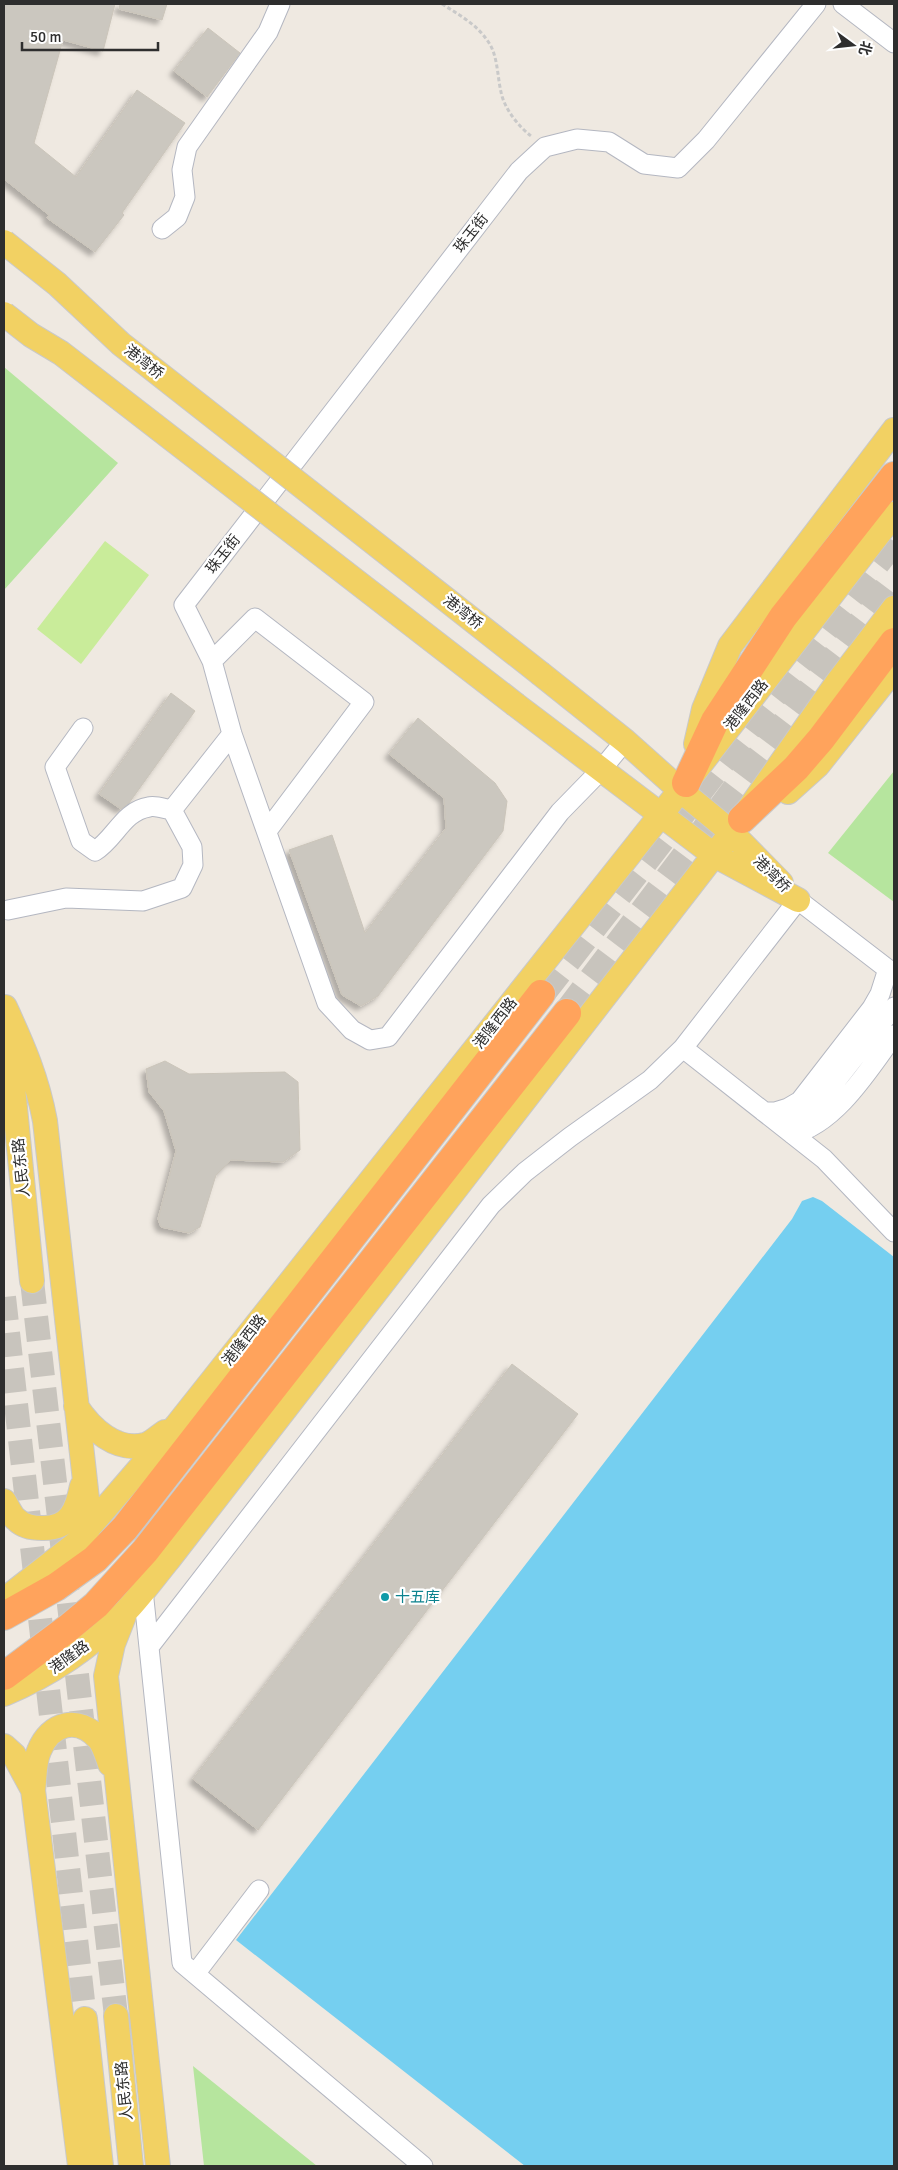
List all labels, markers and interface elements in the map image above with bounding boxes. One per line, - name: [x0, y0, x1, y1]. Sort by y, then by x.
- scale bar: [22, 20, 159, 52]
- north arrow: [828, 20, 878, 70]
- text: 50 m: [30, 28, 61, 46]
- text: 北: [855, 39, 875, 57]
- street label: 珠玉街: [450, 210, 492, 256]
- street label: 港湾桥: [121, 341, 167, 383]
- street label: 珠玉街: [202, 531, 244, 577]
- street label: 港湾桥: [440, 591, 486, 633]
- street label: 港隆西路: [720, 676, 772, 734]
- street label: 港湾桥: [750, 852, 794, 896]
- street label: 港隆西路: [469, 994, 521, 1052]
- street label: 人民东路: [9, 1137, 33, 1199]
- street label: 港隆西路: [218, 1311, 270, 1369]
- place label: 十五库: [395, 1588, 440, 1606]
- marker: 十五库: [379, 1591, 391, 1603]
- street label: 港隆路: [46, 1636, 92, 1678]
- street label: 人民东路: [112, 2060, 136, 2122]

